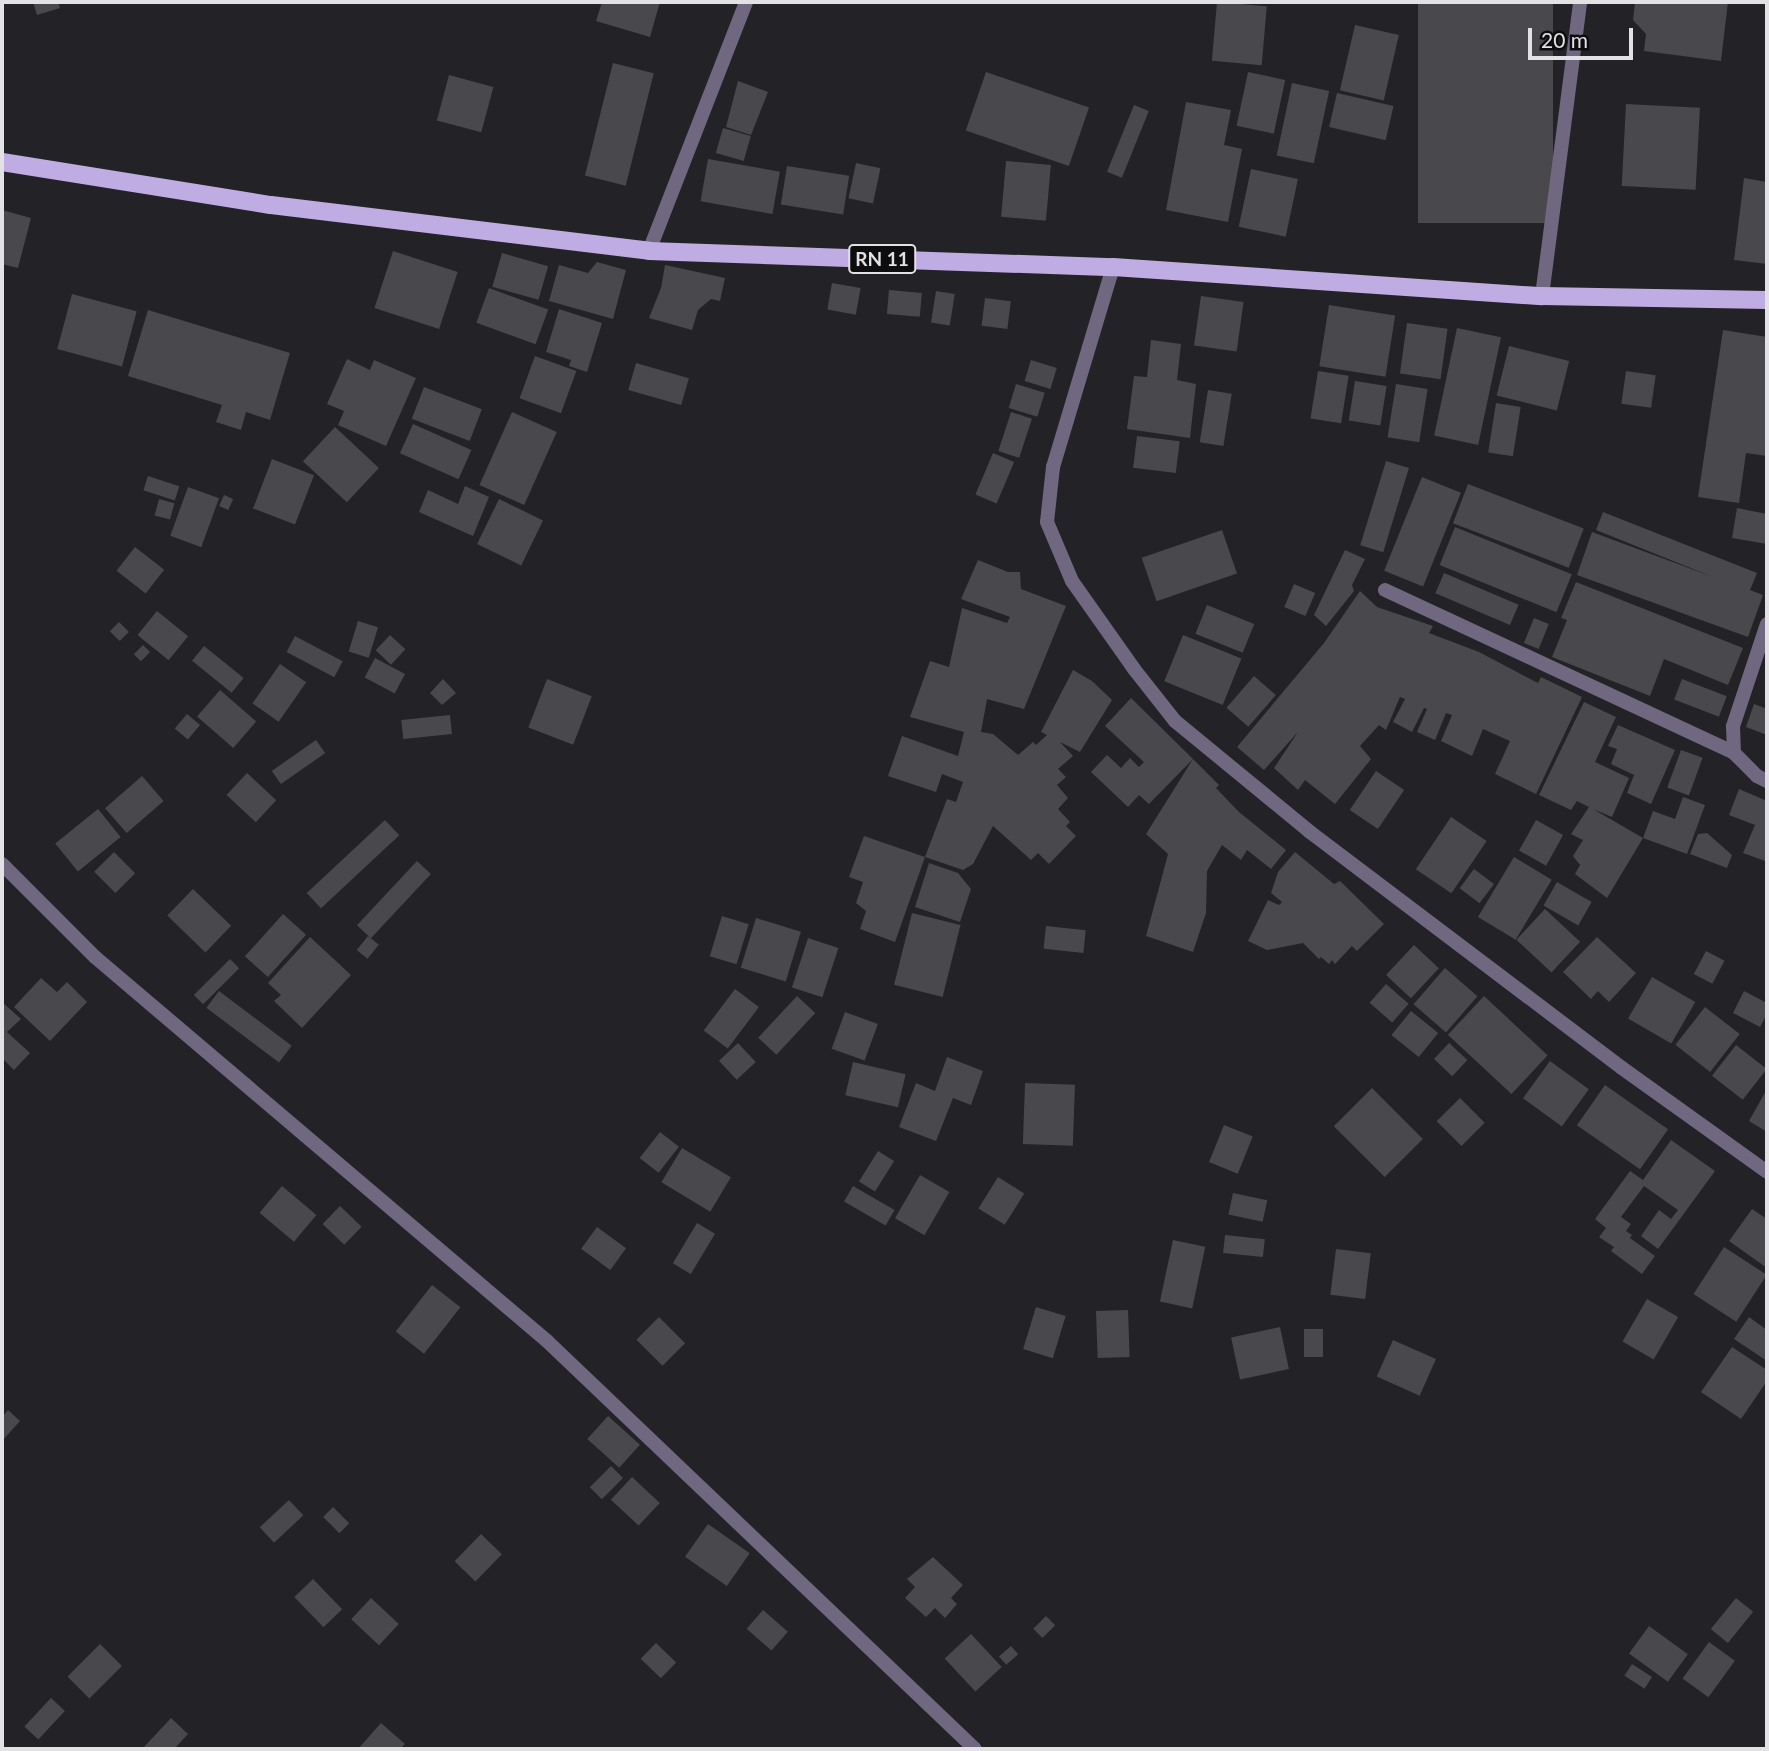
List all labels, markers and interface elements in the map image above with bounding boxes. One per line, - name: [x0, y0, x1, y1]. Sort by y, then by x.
- scale bar: [1531, 14, 1636, 58]
- text: 20 m: [1541, 27, 1588, 52]
- road number: RN 11: [847, 244, 917, 274]

